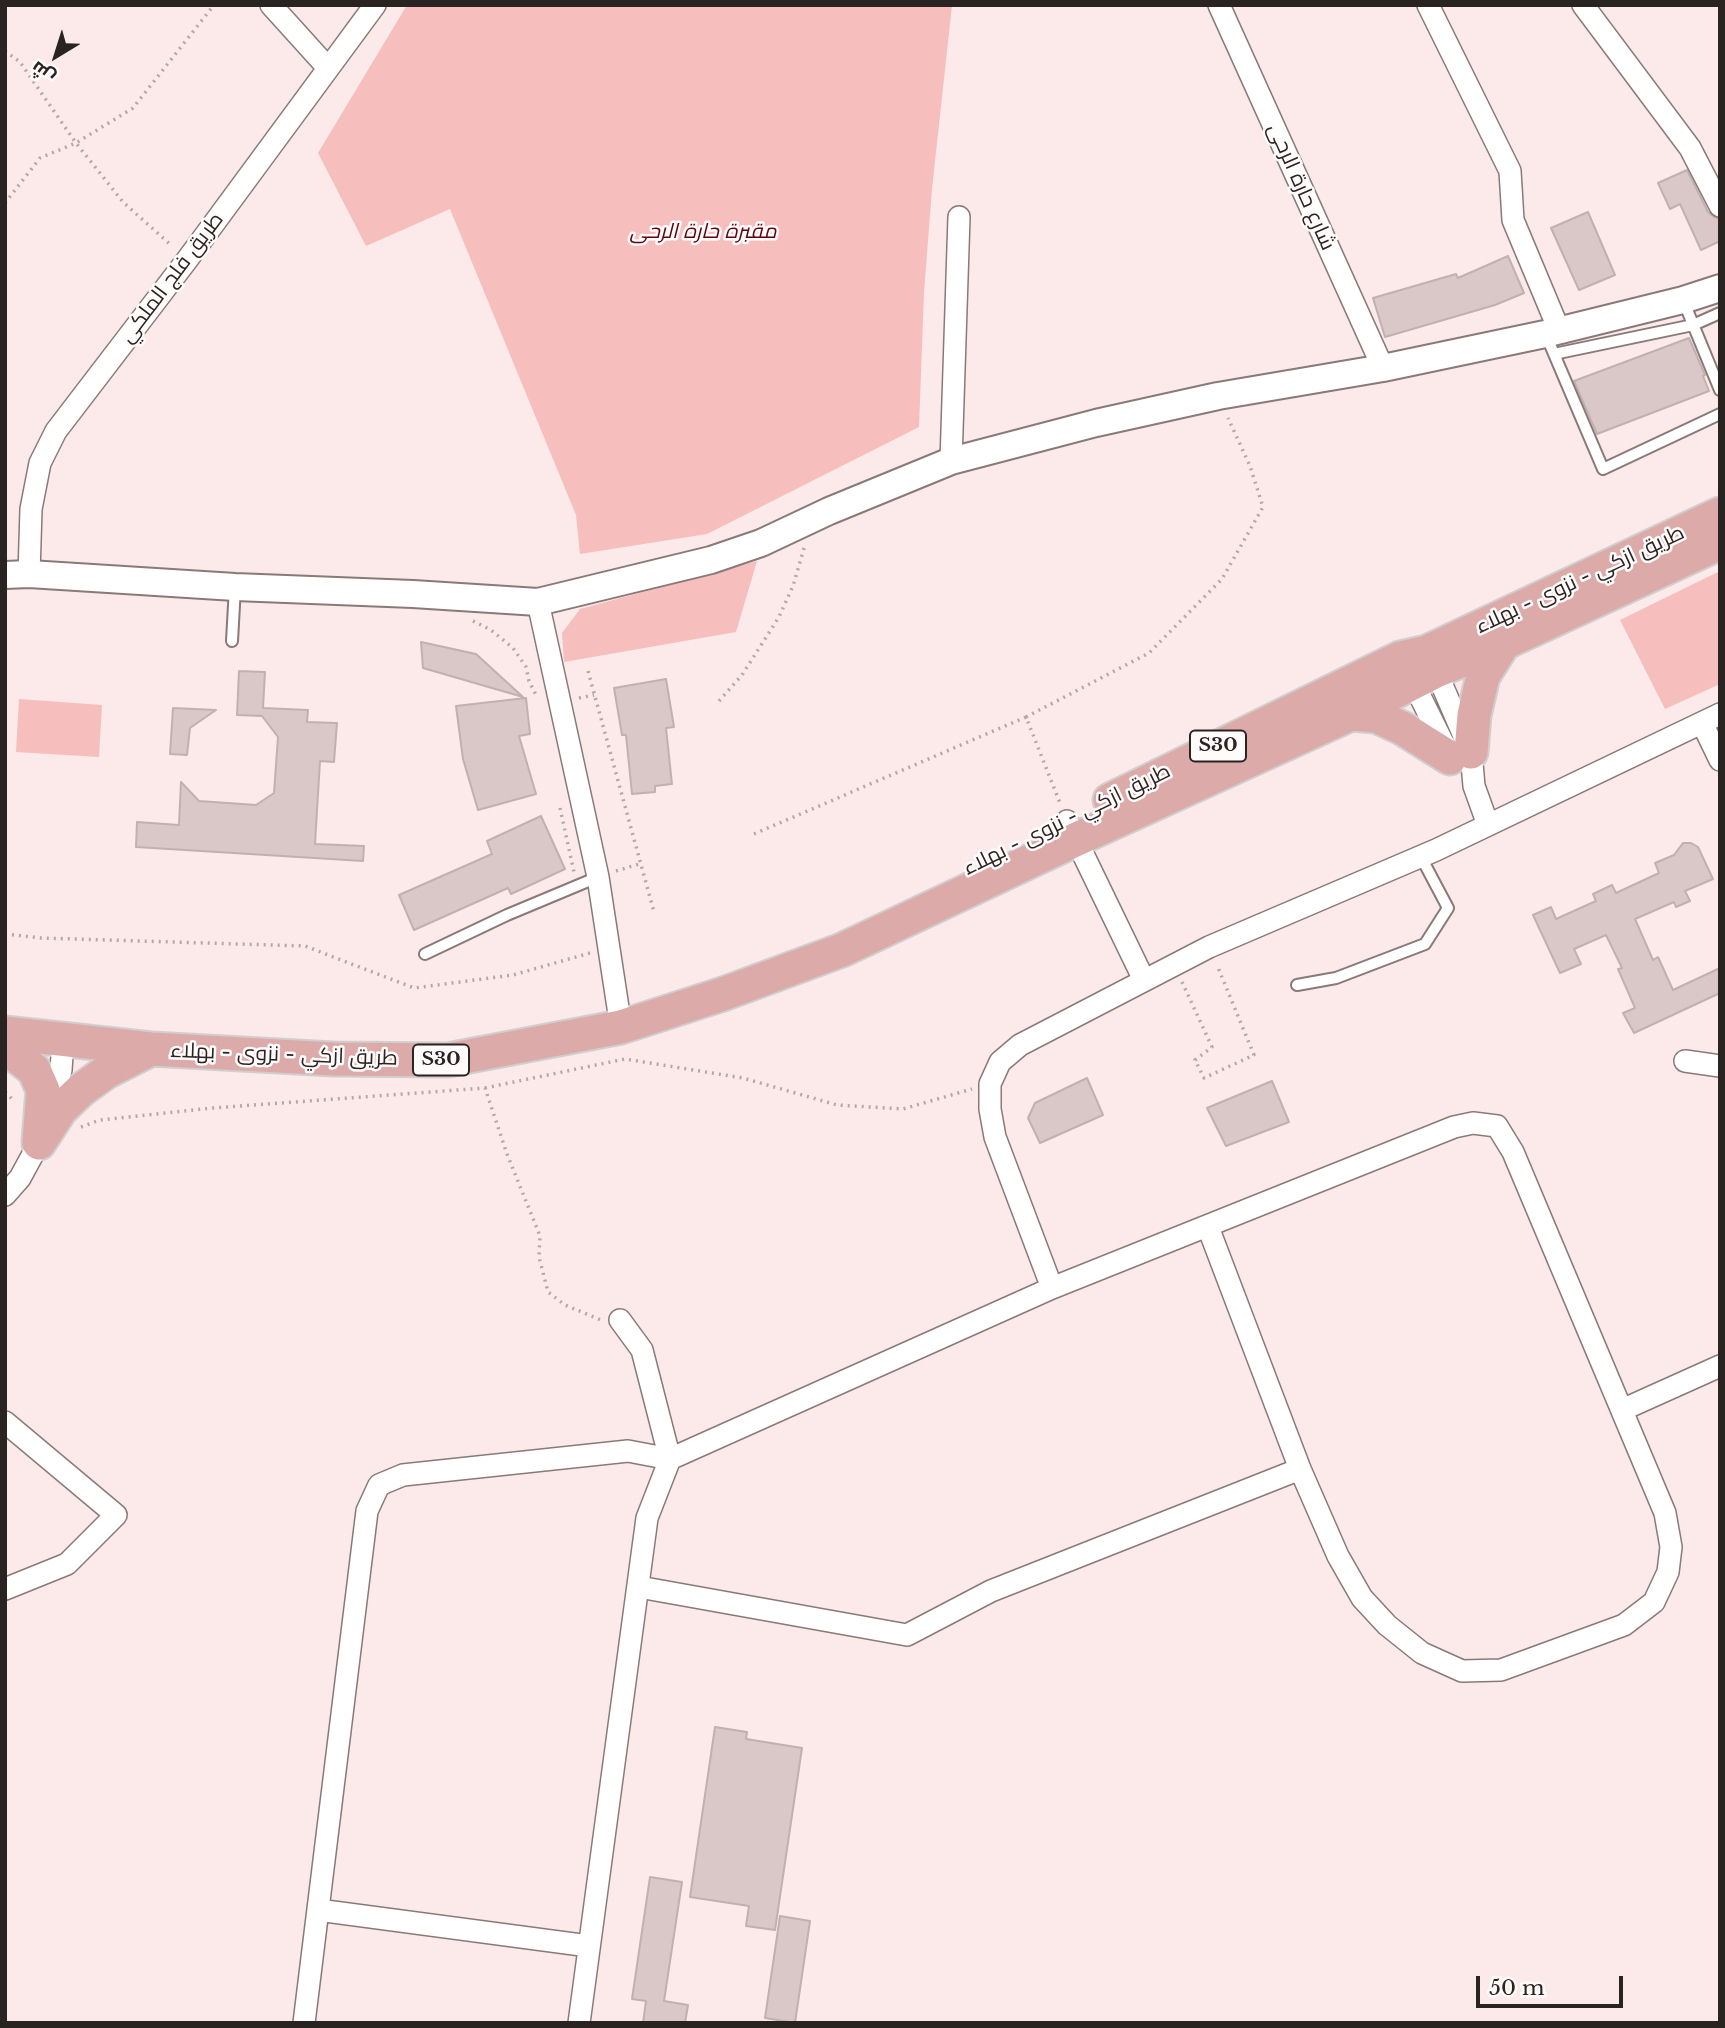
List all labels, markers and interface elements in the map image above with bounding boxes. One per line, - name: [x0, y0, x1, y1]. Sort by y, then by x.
- north arrow: [21, 21, 91, 91]
- text: ش: [26, 56, 59, 90]
- street label: شارع حارة الرحى: [1262, 120, 1340, 254]
- street label: طريق فلج الملكي: [115, 208, 229, 348]
- park label: مقبرة حارة الرحى: [630, 219, 776, 245]
- street label: طريق ازكي - نزوى - بهلاء: [1472, 520, 1688, 640]
- road number: S30: [1190, 730, 1246, 762]
- street label: طريق ازكي - نزوى - بهلاء: [959, 759, 1175, 881]
- street label: طريق ازكي - نزوى - بهلاء: [170, 1038, 398, 1072]
- road number: S30: [413, 1044, 469, 1076]
- scale bar: [1480, 1962, 1627, 2006]
- text: 50 m: [1489, 1975, 1544, 2001]

